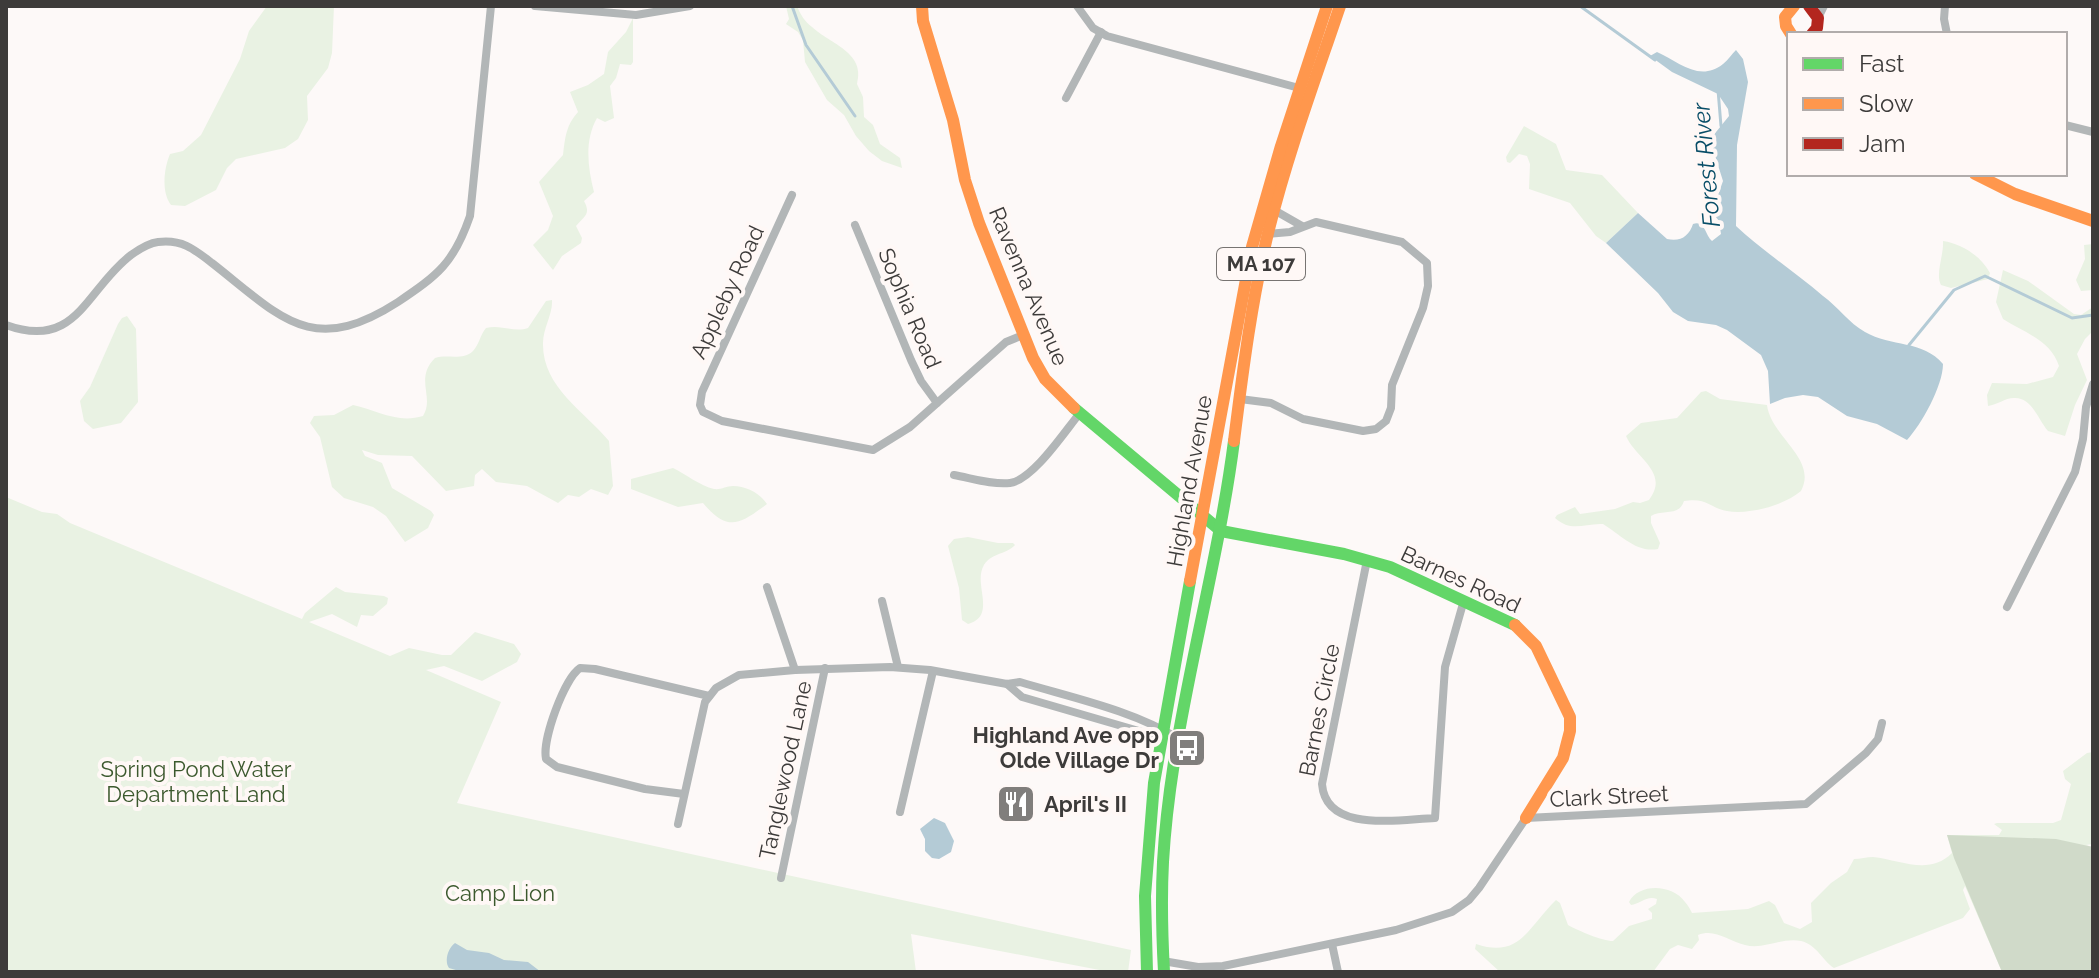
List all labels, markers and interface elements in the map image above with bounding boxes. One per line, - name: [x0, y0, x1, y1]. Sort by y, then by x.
- legend: [1787, 32, 2067, 176]
- text: Fast: [1859, 49, 1904, 78]
- text: Slow: [1859, 89, 1914, 118]
- water label: Forest River: [1686, 101, 1726, 229]
- text: Jam: [1859, 129, 1905, 158]
- street label: Ravenna Avenue: [984, 203, 1074, 369]
- street label: Appleby Road: [685, 221, 769, 363]
- street label: Sophia Road: [873, 244, 947, 372]
- road number: MA 107: [1217, 248, 1305, 280]
- street label: Highland Avenue: [1161, 393, 1217, 569]
- street label: Barnes Road: [1397, 540, 1525, 618]
- street label: Barnes Circle: [1293, 641, 1345, 779]
- street label: Tanglewood Lane: [753, 678, 817, 862]
- place label: Highland Ave opp Olde Village Dr: [973, 722, 1159, 773]
- bus stop icon: Highland Ave opp Olde Village Dr: [1166, 727, 1208, 769]
- park label: Spring Pond Water Department Land: [101, 756, 292, 807]
- street label: Clark Street: [1549, 780, 1670, 812]
- restaurant icon: April's II: [995, 783, 1037, 825]
- place label: April's II: [1044, 791, 1127, 817]
- park label: Camp Lion: [445, 880, 555, 906]

